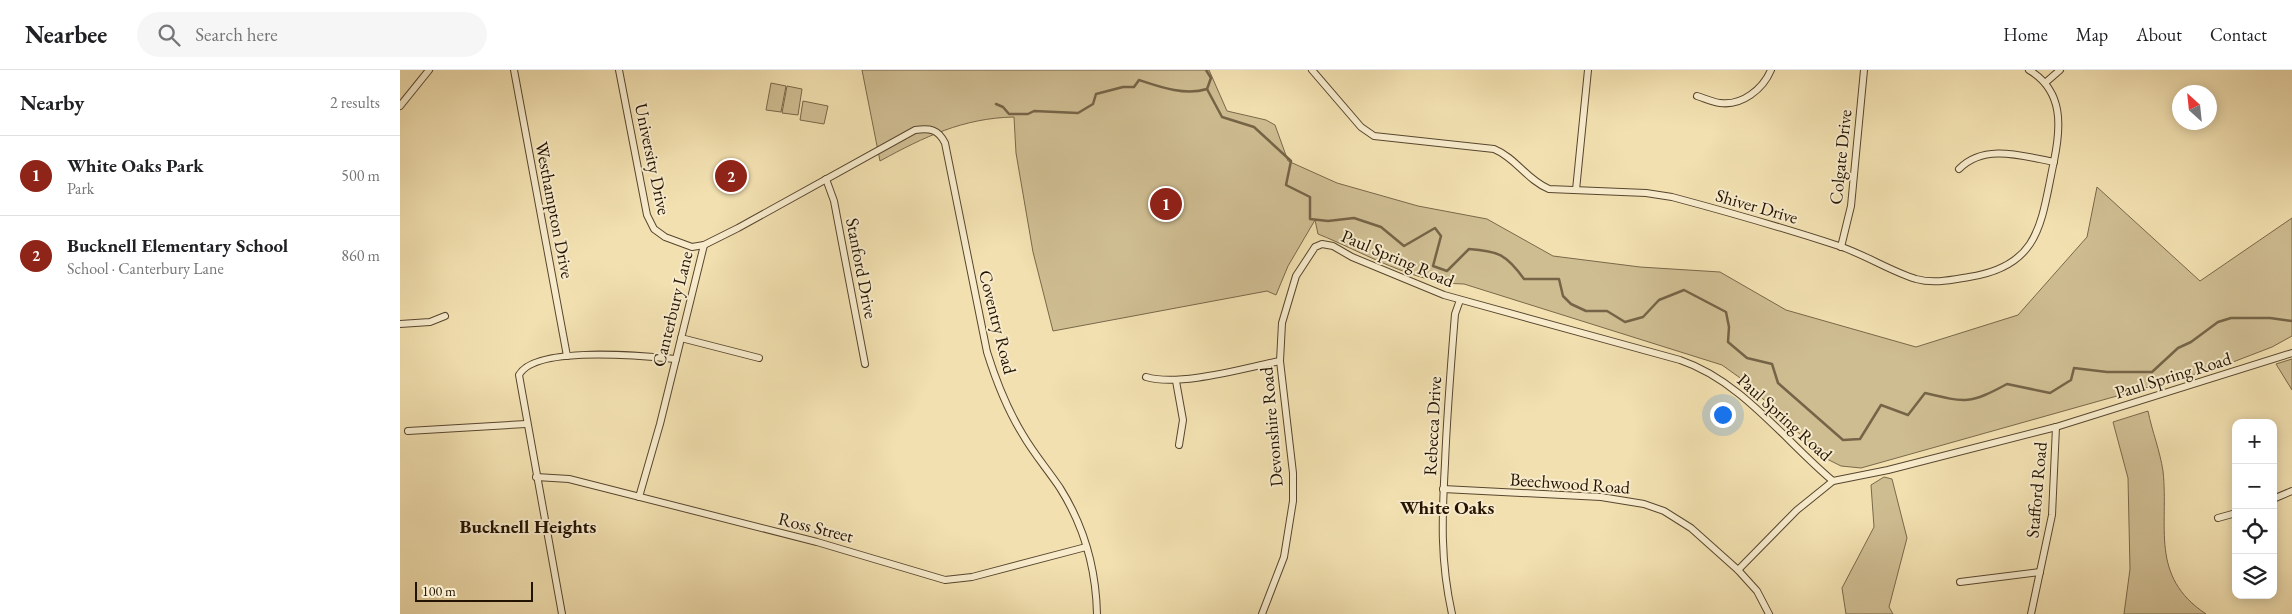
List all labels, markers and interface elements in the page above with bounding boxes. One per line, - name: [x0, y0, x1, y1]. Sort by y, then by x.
- search box: [137, 12, 487, 57]
- text: Nearbee: [25, 19, 107, 50]
- icon: search: [155, 21, 183, 49]
- text: Search here: [195, 22, 278, 47]
- text: Home: [2003, 23, 2048, 46]
- text: Map: [2076, 23, 2108, 46]
- text: About: [2136, 23, 2182, 46]
- text: Contact: [2210, 23, 2267, 46]
- north arrow: [2172, 85, 2217, 130]
- text: Nearby: [20, 89, 84, 116]
- text: 2 results: [330, 92, 380, 113]
- street label: University Drive: [630, 101, 676, 217]
- street label: Colgate Drive: [1824, 108, 1856, 206]
- street label: Westhampton Drive: [530, 140, 580, 280]
- text: White Oaks Park: [67, 153, 204, 178]
- pin: 2: [715, 157, 747, 195]
- text: 1: [32, 165, 40, 186]
- text: 500 m: [341, 165, 380, 186]
- text: Park: [67, 178, 94, 199]
- street label: Shiver Drive: [1713, 183, 1801, 229]
- pin: 1: [1150, 185, 1182, 223]
- street label: Stanford Drive: [841, 216, 883, 320]
- street label: Paul Spring Road: [1338, 224, 1459, 292]
- text: Bucknell Elementary School: [67, 233, 288, 258]
- text: 2: [32, 245, 40, 266]
- text: 860 m: [341, 245, 380, 266]
- street label: Canterbury Lane: [646, 249, 698, 369]
- text: School · Canterbury Lane: [67, 258, 224, 279]
- street label: Coventry Road: [974, 268, 1022, 377]
- street label: Paul Spring Road: [2112, 346, 2235, 404]
- street label: Devonshire Road: [1254, 365, 1288, 488]
- street label: Paul Spring Road: [1733, 368, 1838, 466]
- street label: Rebecca Drive: [1418, 376, 1446, 476]
- your location: [1710, 402, 1736, 428]
- map controls: [2232, 419, 2277, 599]
- button: +: [2232, 419, 2277, 464]
- street label: Stafford Road: [2020, 440, 2052, 539]
- button: −: [2232, 464, 2277, 509]
- street label: Beechwood Road: [1509, 467, 1632, 499]
- district label: White Oaks: [1400, 495, 1494, 520]
- street label: Ross Street: [776, 507, 856, 547]
- button: locate: [2232, 509, 2277, 554]
- district label: Bucknell Heights: [460, 514, 597, 539]
- button: layers: [2232, 554, 2277, 599]
- scale bar: [415, 579, 532, 602]
- text: 100 m: [422, 582, 456, 600]

